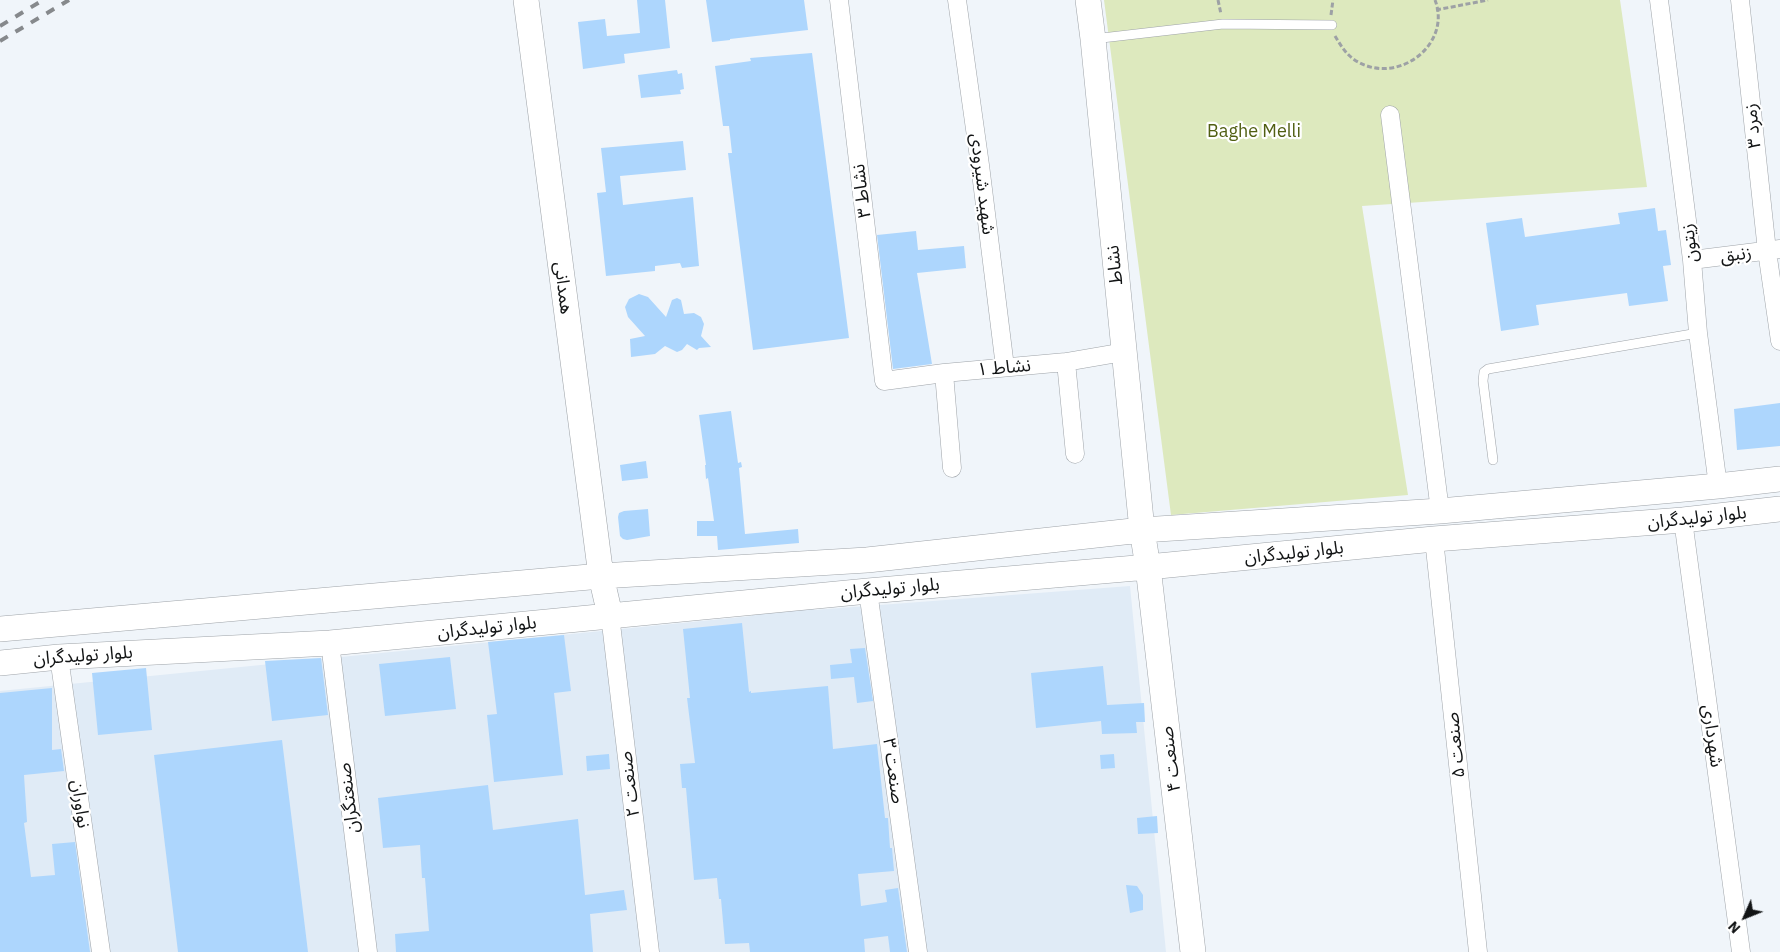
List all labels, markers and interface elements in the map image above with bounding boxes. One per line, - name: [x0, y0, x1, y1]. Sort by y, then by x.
- street label: زمرد ۳: [1740, 102, 1766, 150]
- park label: Baghe Melli: [1207, 121, 1301, 143]
- street label: شهید شیرودی: [965, 132, 999, 236]
- street label: نشاط ۳: [848, 163, 876, 219]
- street label: زیتون: [1677, 222, 1703, 264]
- street label: زنبق: [1719, 242, 1753, 268]
- street label: نشاط: [1102, 244, 1128, 286]
- street label: همدانی: [549, 261, 577, 315]
- street label: نشاط ۱: [976, 355, 1032, 381]
- street label: بلوار تولیدگران: [1646, 502, 1748, 534]
- street label: بلوار تولیدگران: [1243, 537, 1345, 569]
- street label: بلوار تولیدگران: [840, 574, 940, 604]
- street label: بلوار تولیدگران: [436, 612, 538, 644]
- street label: بلوار تولیدگران: [33, 642, 133, 670]
- street label: شهرداری: [1697, 703, 1727, 769]
- street label: صنعت ۵: [1442, 711, 1470, 779]
- street label: صنعت ۴: [1156, 725, 1186, 793]
- street label: صنعت ۳: [878, 737, 908, 805]
- street label: صنعت ۲: [615, 750, 645, 818]
- street label: صنعتگران: [334, 761, 364, 835]
- street label: نواوران: [66, 779, 94, 829]
- north arrow: [1720, 892, 1770, 942]
- text: N: [1724, 918, 1744, 937]

